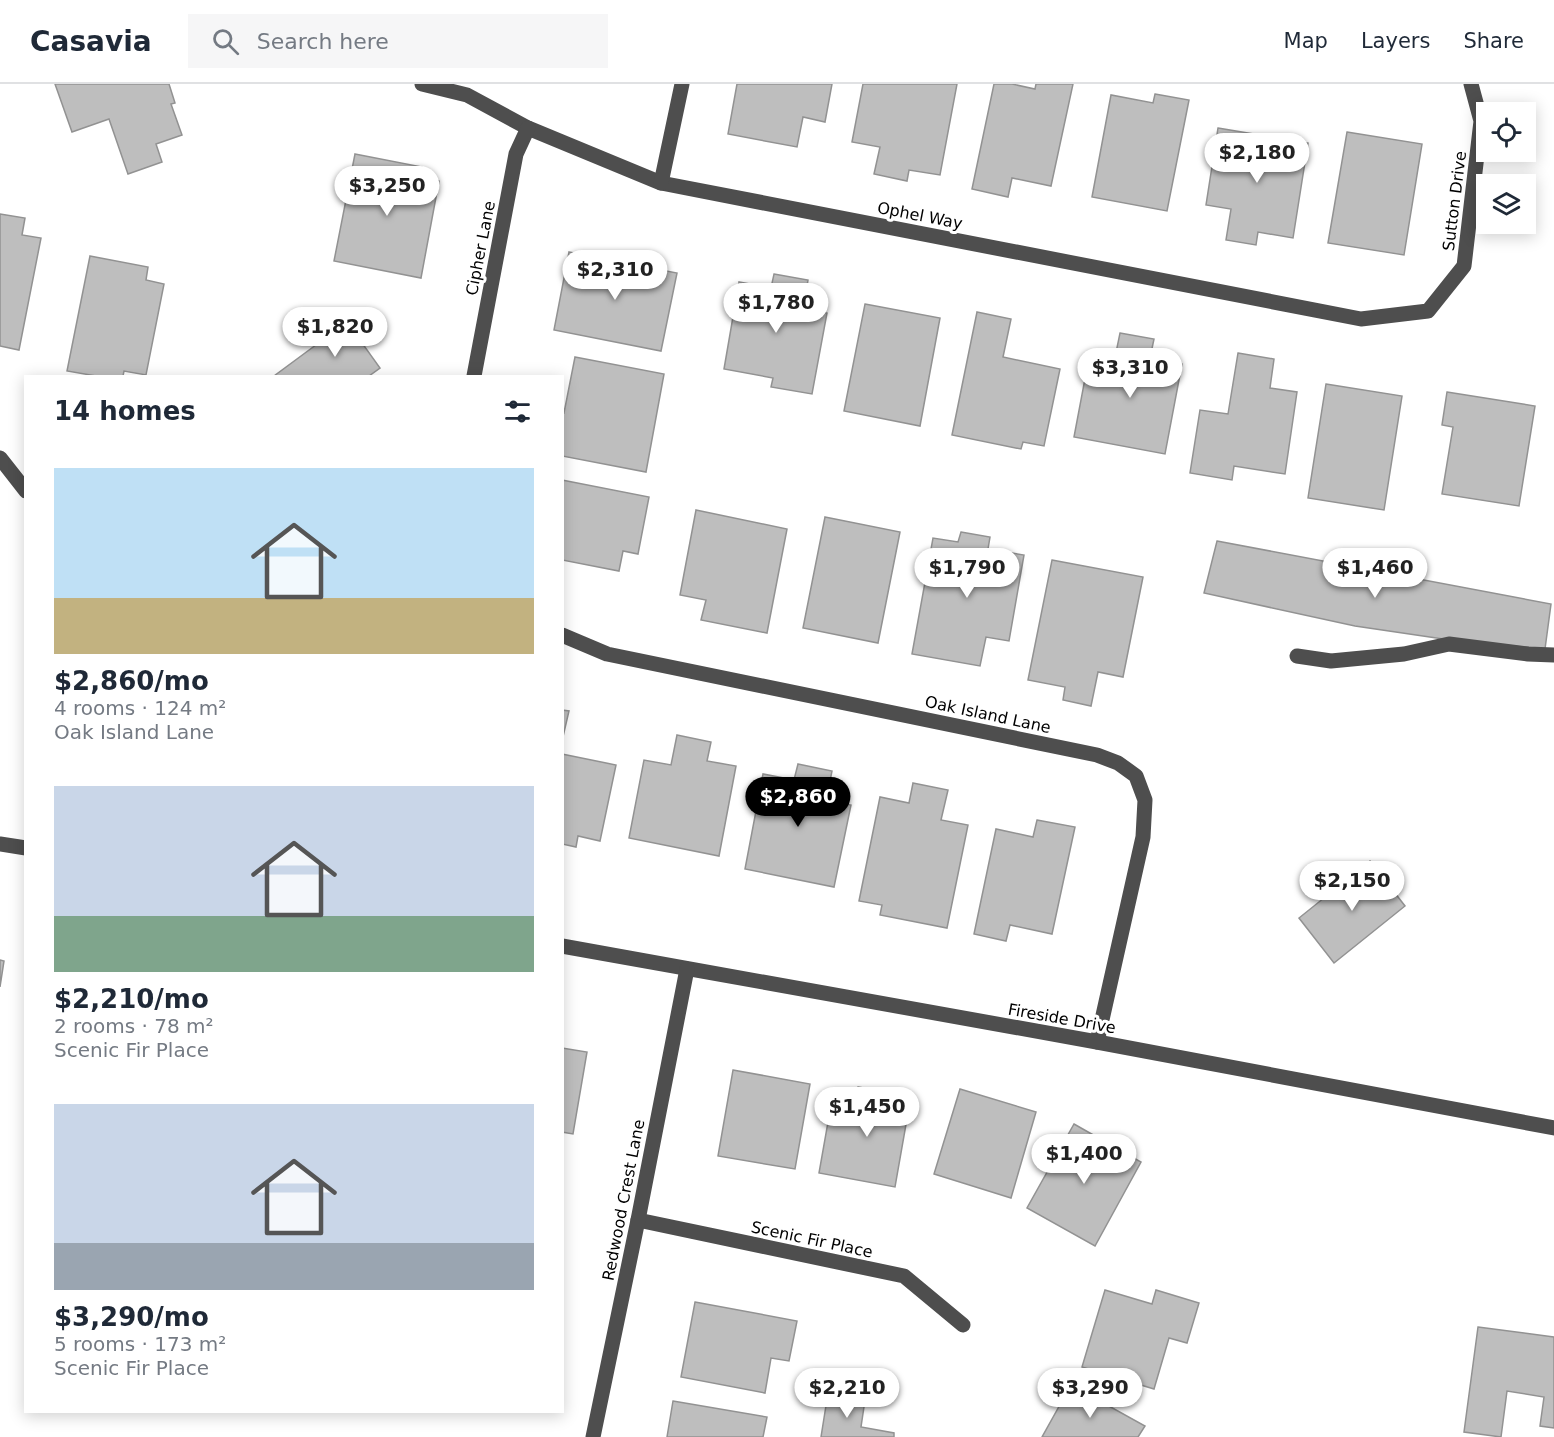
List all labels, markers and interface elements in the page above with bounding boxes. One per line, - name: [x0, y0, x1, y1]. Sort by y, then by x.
- search box: [188, 14, 608, 68]
- text: Casavia: [30, 25, 152, 58]
- icon: search: [209, 25, 242, 58]
- text: Search here: [257, 29, 389, 54]
- text: Map: [1284, 29, 1328, 53]
- text: Layers: [1361, 29, 1430, 53]
- text: Share: [1463, 29, 1524, 53]
- map controls: [1476, 102, 1536, 234]
- button: locate: [1476, 102, 1536, 162]
- pin: $2,180: [1208, 133, 1306, 184]
- text: $2,180: [1218, 140, 1296, 164]
- street label: Sutton Drive: [1439, 150, 1470, 252]
- pin: $3,250: [338, 166, 436, 217]
- text: $3,250: [348, 173, 426, 197]
- button: layers: [1476, 174, 1536, 234]
- street label: Ophel Way: [876, 198, 964, 233]
- street label: Cipher Lane: [462, 199, 499, 297]
- pin: $2,310: [566, 250, 664, 301]
- text: $2,310: [576, 257, 654, 281]
- pin: $1,780: [727, 283, 825, 334]
- text: $1,780: [737, 290, 815, 314]
- pin: $1,820: [286, 307, 384, 358]
- text: $1,820: [296, 314, 374, 338]
- pin: $3,310: [1081, 348, 1179, 399]
- text: $3,310: [1091, 355, 1169, 379]
- icon: filters: [501, 395, 534, 428]
- text: 14 homes: [54, 396, 196, 426]
- icon: home: [240, 507, 348, 615]
- pin: $1,790: [918, 548, 1016, 599]
- pin: $1,460: [1326, 548, 1424, 599]
- text: $1,790: [928, 555, 1006, 579]
- text: $1,460: [1336, 555, 1414, 579]
- text: $2,860/mo: [54, 666, 209, 696]
- street label: Oak Island Lane: [923, 692, 1053, 737]
- text: 4 rooms · 124 m²: [54, 696, 226, 720]
- text: Oak Island Lane: [54, 720, 214, 744]
- pin: $2,860: [749, 777, 847, 828]
- text: $2,860: [759, 784, 837, 808]
- icon: home: [240, 825, 348, 933]
- pin: $2,150: [1303, 861, 1401, 912]
- text: $2,150: [1313, 868, 1391, 892]
- text: $2,210/mo: [54, 984, 209, 1014]
- street label: Fireside Drive: [1007, 1000, 1117, 1037]
- text: 2 rooms · 78 m²: [54, 1014, 214, 1038]
- text: Scenic Fir Place: [54, 1038, 209, 1062]
- pin: $1,450: [818, 1087, 916, 1138]
- text: $1,450: [828, 1094, 906, 1118]
- street label: Redwood Crest Lane: [599, 1118, 648, 1282]
- pin: $1,400: [1035, 1134, 1133, 1185]
- text: $1,400: [1045, 1141, 1123, 1165]
- icon: home: [240, 1143, 348, 1251]
- street label: Scenic Fir Place: [749, 1217, 874, 1262]
- text: $3,290/mo: [54, 1302, 209, 1332]
- text: 5 rooms · 173 m²: [54, 1332, 226, 1356]
- text: Scenic Fir Place: [54, 1356, 209, 1380]
- pin: $2,210: [798, 1368, 896, 1419]
- pin: $3,290: [1041, 1368, 1139, 1419]
- text: $2,210: [808, 1375, 886, 1399]
- text: $3,290: [1051, 1375, 1129, 1399]

